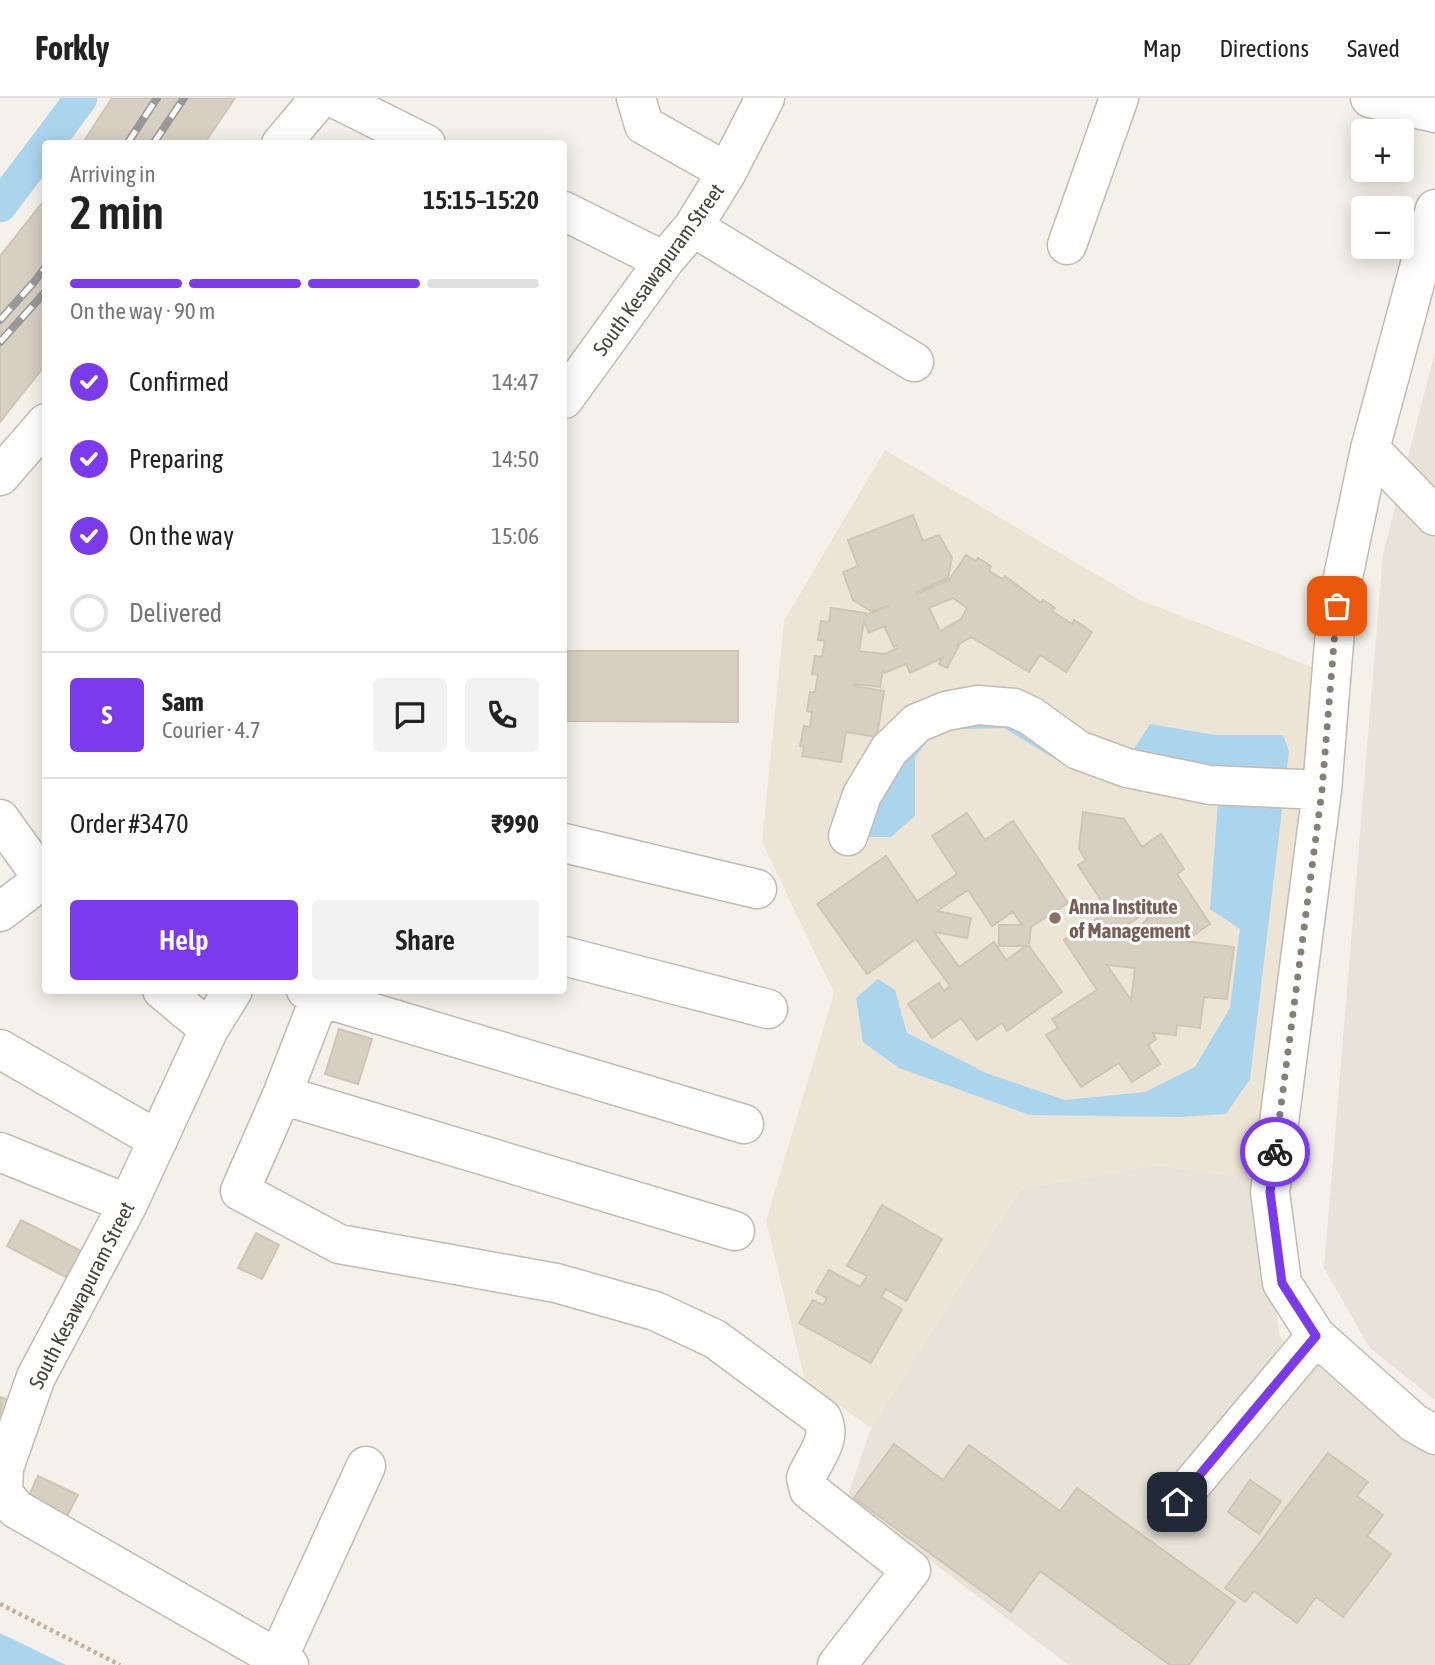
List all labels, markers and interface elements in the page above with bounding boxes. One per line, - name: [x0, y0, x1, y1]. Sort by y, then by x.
- text: Forkly: [35, 29, 109, 67]
- text: Map: [1143, 35, 1181, 62]
- text: Directions: [1219, 35, 1309, 62]
- text: Saved: [1347, 35, 1400, 62]
- map controls: [1351, 119, 1414, 259]
- button: +: [1351, 119, 1414, 182]
- text: Arriving in: [70, 161, 156, 187]
- street label: South Kesawapuram Street: [588, 178, 728, 360]
- text: 15:15–15:20: [423, 185, 539, 215]
- text: 2 min: [70, 186, 164, 239]
- button: −: [1351, 196, 1414, 259]
- text: On the way · 90 m: [70, 298, 215, 324]
- icon: check: [70, 363, 108, 401]
- text: Confirmed: [129, 367, 229, 397]
- text: 14:47: [492, 369, 539, 395]
- icon: check: [70, 440, 108, 478]
- text: Preparing: [129, 444, 223, 474]
- text: 14:50: [492, 446, 539, 472]
- icon: check: [70, 517, 108, 555]
- text: On the way: [129, 521, 234, 551]
- text: 15:06: [491, 523, 539, 549]
- pin: [1307, 576, 1367, 636]
- icon: bag: [1318, 587, 1356, 625]
- text: Delivered: [129, 598, 222, 628]
- button: chat: [373, 678, 447, 752]
- button: phone: [465, 678, 539, 752]
- text: Sam: [162, 687, 204, 717]
- text: S: [102, 700, 112, 730]
- text: Courier · 4.7: [162, 717, 261, 743]
- text: Order #3470: [70, 809, 189, 839]
- text: ₹990: [491, 809, 539, 839]
- place label: Anna Institute of Management: [1068, 894, 1190, 942]
- button: Help: [70, 900, 298, 980]
- button: Share: [312, 900, 539, 980]
- marker: Anna Institute of Management: [1047, 910, 1063, 926]
- courier: [1240, 1117, 1310, 1187]
- icon: bike: [1256, 1133, 1294, 1171]
- street label: South Kesawapuram Street: [23, 1198, 139, 1392]
- pin: [1147, 1472, 1207, 1532]
- icon: home: [1158, 1483, 1196, 1521]

